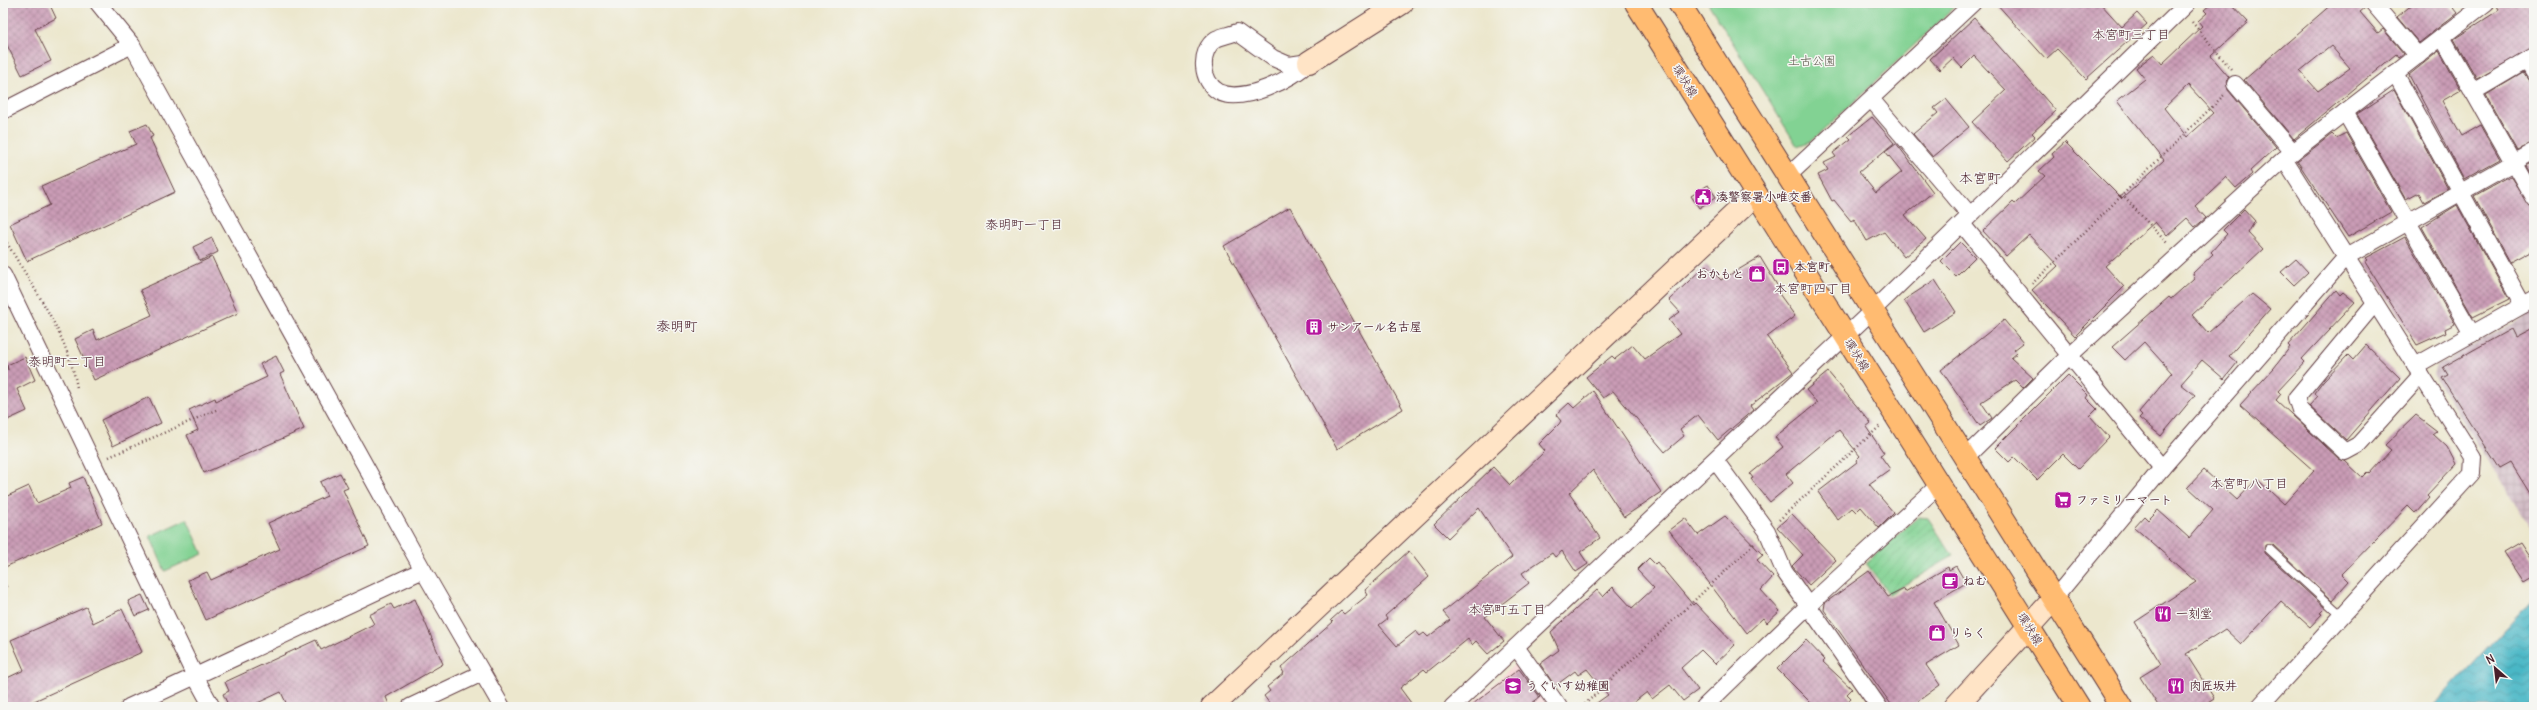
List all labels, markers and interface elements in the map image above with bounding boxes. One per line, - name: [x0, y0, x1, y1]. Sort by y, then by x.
- district label: 本宮町三丁目: [2092, 26, 2170, 43]
- park label: 土古公園: [1788, 53, 1836, 68]
- street label: 環状線: [1670, 61, 1701, 100]
- district label: 本宮町: [1959, 169, 2001, 187]
- public building icon: 湊警察署小唯交番: [1693, 187, 1713, 207]
- place label: 湊警察署小唯交番: [1716, 189, 1812, 204]
- district label: 泰明町一丁目: [985, 216, 1063, 233]
- bus stop icon: 本宮町: [1771, 257, 1791, 277]
- place label: 本宮町: [1794, 259, 1830, 274]
- shop icon: おかもと: [1747, 264, 1767, 284]
- place label: おかもと: [1696, 266, 1744, 281]
- district label: 本宮町四丁目: [1774, 280, 1852, 297]
- district label: 泰明町: [656, 317, 698, 335]
- building icon: サンアール名古屋: [1304, 317, 1324, 337]
- place label: サンアール名古屋: [1327, 319, 1422, 334]
- street label: 環状線: [1842, 335, 1873, 374]
- district label: 泰明町二丁目: [28, 353, 106, 370]
- district label: 本宮町八丁目: [2210, 475, 2288, 492]
- supermarket icon: ファミリーマート: [2053, 490, 2073, 510]
- place label: ファミリーマート: [2076, 492, 2172, 507]
- cafe icon: ねむ: [1940, 571, 1960, 591]
- place label: ねむ: [1963, 573, 1987, 588]
- district label: 本宮町五丁目: [1468, 601, 1546, 618]
- restaurant icon: 一刻堂: [2153, 604, 2173, 624]
- place label: 一刻堂: [2176, 606, 2212, 621]
- street label: 環状線: [2015, 609, 2046, 648]
- shop icon: りらく: [1927, 623, 1947, 643]
- place label: りらく: [1950, 625, 1986, 640]
- north arrow: [2475, 648, 2515, 688]
- text: N: [2484, 651, 2497, 667]
- school or university icon: うぐいす幼稚園: [1503, 676, 1523, 696]
- restaurant icon: 肉匠坂井: [2166, 676, 2186, 696]
- place label: うぐいす幼稚園: [1526, 678, 1610, 693]
- place label: 肉匠坂井: [2189, 678, 2237, 693]

